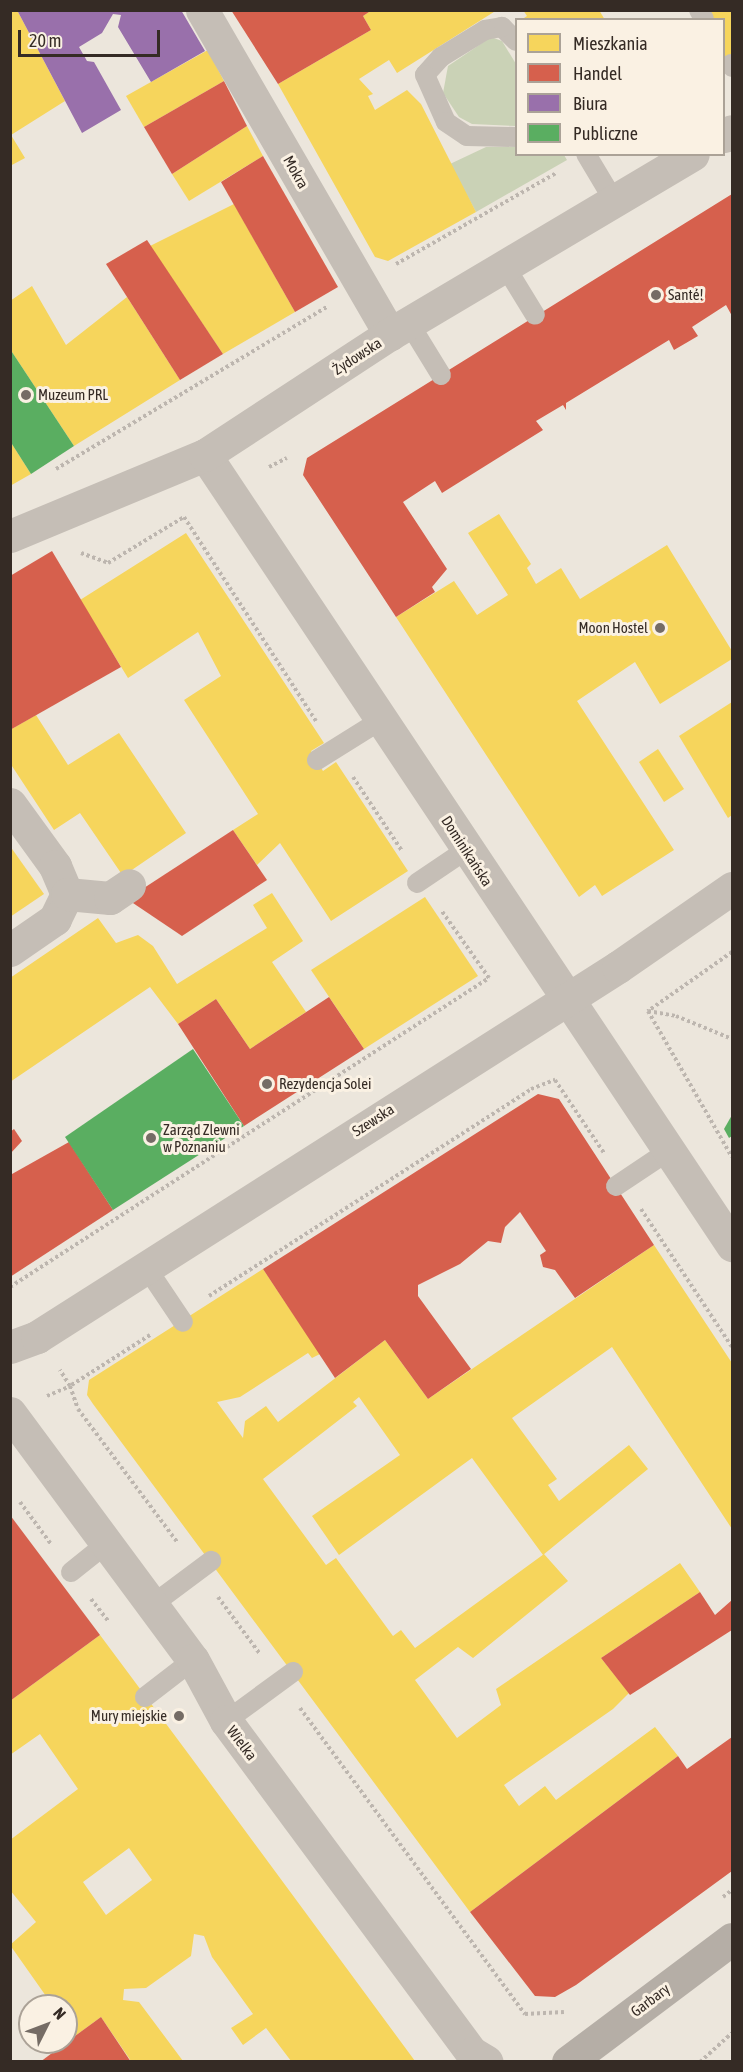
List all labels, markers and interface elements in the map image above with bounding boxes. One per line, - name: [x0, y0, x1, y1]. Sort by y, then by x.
- scale bar: [21, 18, 164, 56]
- legend: [515, 18, 725, 156]
- text: 20 m: [29, 30, 61, 51]
- text: Mieszkania: [573, 33, 648, 54]
- text: Handel: [573, 63, 622, 84]
- text: Biura: [573, 93, 608, 114]
- text: Publiczne: [573, 123, 638, 144]
- street label: Mokra: [280, 152, 312, 192]
- place label: Santé!: [668, 286, 703, 304]
- marker: Santé!: [649, 288, 663, 302]
- street label: Żydowska: [329, 334, 385, 378]
- place label: Muzeum PRL: [38, 386, 108, 404]
- marker: Muzeum PRL: [19, 388, 33, 402]
- place label: Moon Hostel: [579, 619, 648, 637]
- marker: Moon Hostel: [653, 621, 667, 635]
- street label: Dominikańska: [438, 812, 496, 890]
- place label: Rezydencja Solei: [279, 1075, 371, 1093]
- marker: Rezydencja Solei: [260, 1077, 274, 1091]
- street label: Szewska: [349, 1100, 397, 1140]
- place label: Zarząd Zlewni w Poznaniu: [163, 1120, 240, 1155]
- marker: Zarząd Zlewni w Poznaniu: [144, 1131, 158, 1145]
- place label: Mury miejskie: [91, 1707, 167, 1725]
- marker: Mury miejskie: [172, 1709, 186, 1723]
- street label: Wielka: [223, 1722, 261, 1764]
- street label: Garbary: [627, 1980, 673, 2020]
- north arrow: [18, 1994, 78, 2054]
- text: N: [50, 2004, 70, 2023]

